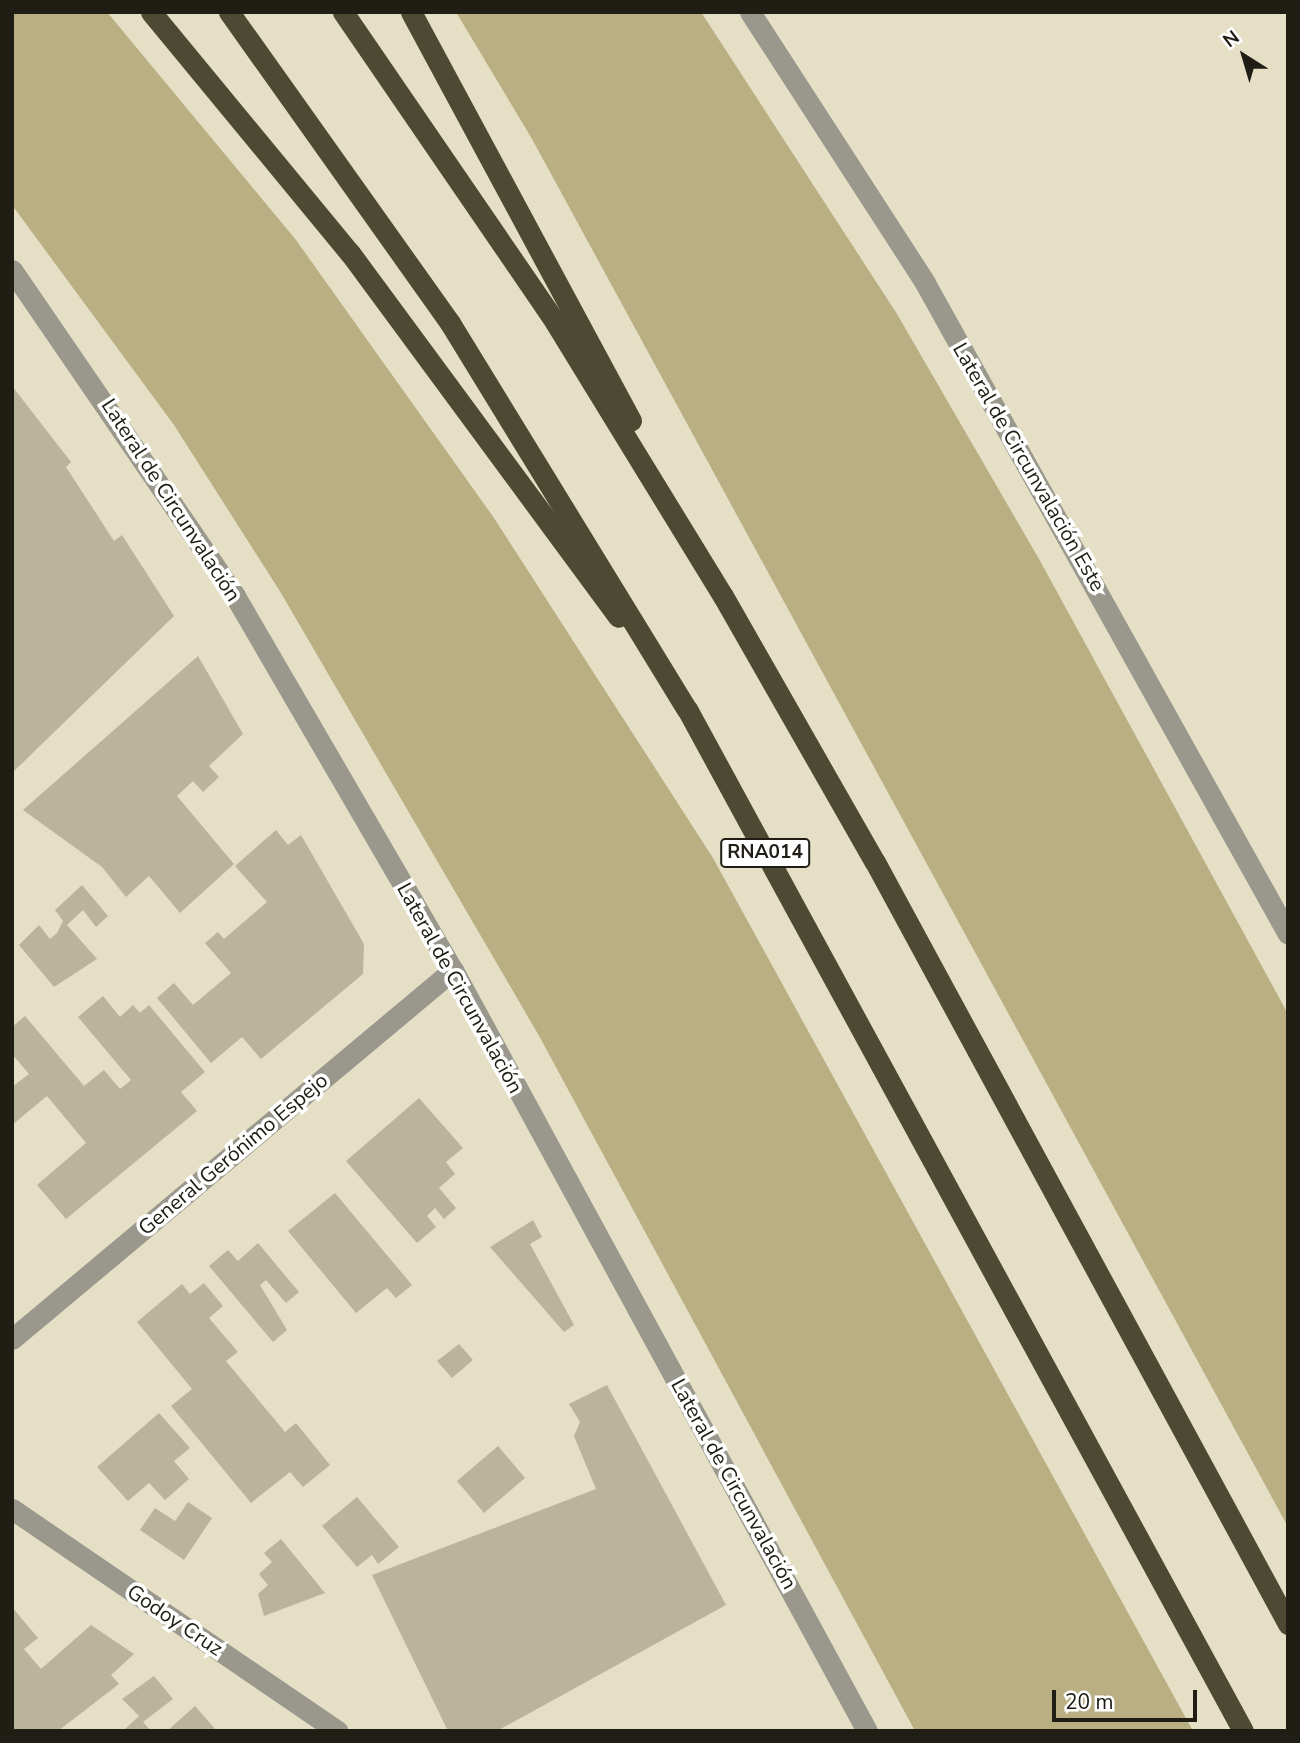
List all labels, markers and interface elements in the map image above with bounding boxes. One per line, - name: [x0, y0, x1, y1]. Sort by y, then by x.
- north arrow: [1209, 21, 1279, 91]
- text: N: [1218, 25, 1245, 54]
- street label: Lateral de Circunvalación Este: [947, 338, 1111, 596]
- street label: Lateral de Circunvalación: [96, 394, 246, 606]
- road number: RNA014: [720, 838, 810, 868]
- street label: Lateral de Circunvalación: [392, 878, 528, 1098]
- street label: General Gerónimo Espejo: [133, 1067, 333, 1241]
- street label: Lateral de Circunvalación: [666, 1374, 802, 1594]
- street label: Godoy Cruz: [122, 1579, 228, 1661]
- scale bar: [1055, 1676, 1200, 1720]
- text: 20 m: [1065, 1688, 1114, 1716]

